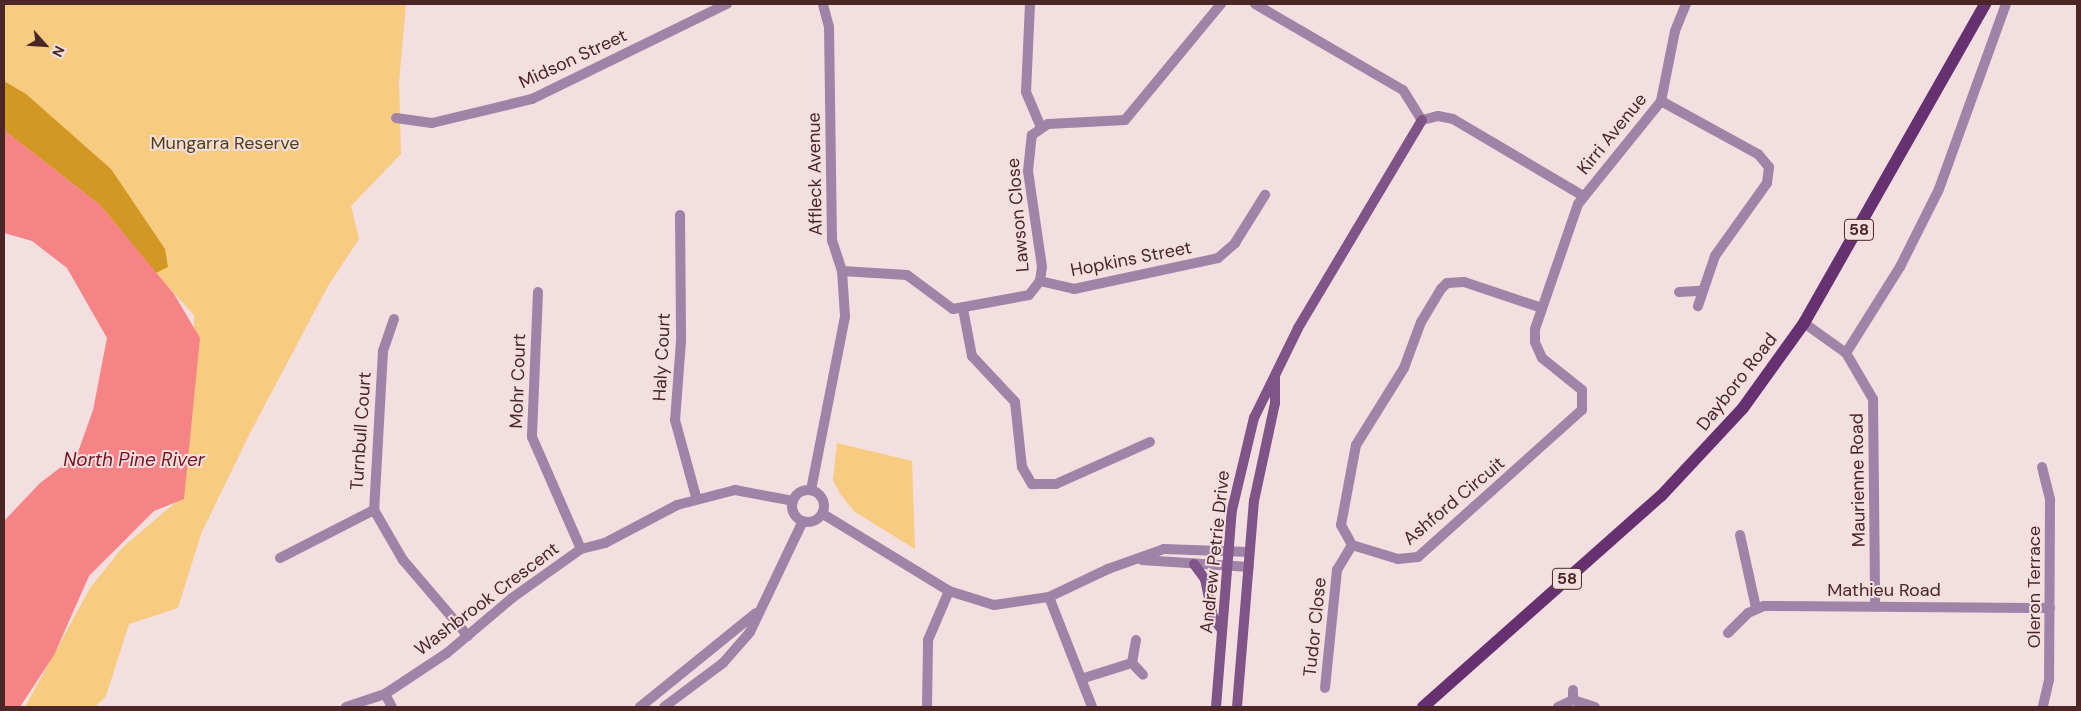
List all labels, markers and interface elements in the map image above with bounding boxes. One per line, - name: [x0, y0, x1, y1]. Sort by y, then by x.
- north arrow: [20, 20, 70, 70]
- street label: Midson Street: [516, 25, 630, 93]
- text: N: [48, 43, 69, 60]
- street label: Kirri Avenue: [1573, 89, 1651, 179]
- street label: Affleck Avenue: [803, 112, 827, 236]
- park label: Mungarra Reserve: [150, 132, 300, 154]
- street label: Lawson Close: [1002, 157, 1034, 273]
- road number: 58: [1843, 216, 1875, 244]
- street label: Hopkins Street: [1069, 237, 1193, 281]
- street label: Haly Court: [649, 312, 675, 402]
- street label: Dayboro Road: [1692, 329, 1782, 435]
- street label: Mohr Court: [506, 333, 530, 429]
- street label: Turnbull Court: [346, 371, 376, 491]
- street label: Maurienne Road: [1846, 413, 1870, 547]
- water label: North Pine River: [63, 449, 205, 471]
- street label: Ashford Circuit: [1399, 452, 1509, 550]
- street label: Andrew Petrie Drive: [1196, 469, 1234, 635]
- street label: Oleron Terrace: [2023, 526, 2045, 648]
- street label: Washbrook Crescent: [411, 538, 563, 660]
- road number: 58: [1551, 566, 1583, 592]
- street label: Tudor Close: [1299, 576, 1331, 678]
- street label: Mathieu Road: [1827, 579, 1941, 601]

